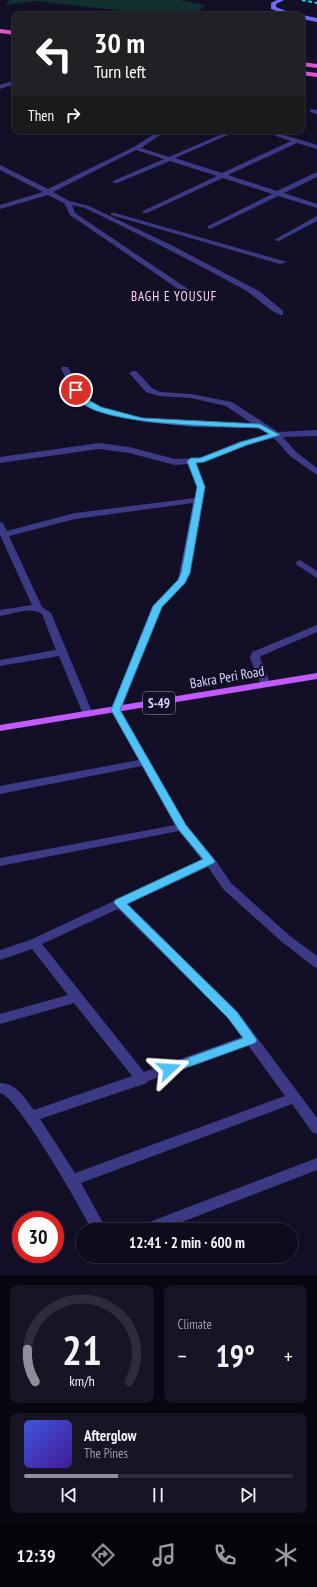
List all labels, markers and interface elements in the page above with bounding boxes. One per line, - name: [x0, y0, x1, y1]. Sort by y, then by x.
- text: 30 m: [94, 24, 145, 61]
- icon: left: [28, 28, 80, 80]
- text: Turn left: [94, 60, 146, 83]
- icon: right: [62, 104, 84, 126]
- text: Then: [28, 106, 54, 125]
- district label: BAGH E YOUSUF: [131, 288, 217, 305]
- pin: [59, 373, 93, 407]
- icon: arrive: [65, 379, 87, 401]
- street label: Bakra Peri Road: [188, 662, 266, 692]
- road number: S-49: [143, 692, 175, 714]
- position arrow: [148, 1048, 190, 1090]
- speed limit sign: 30: [12, 1211, 64, 1263]
- text: 12:41 · 2 min · 600 m: [129, 1233, 245, 1252]
- text: Climate: [178, 1316, 212, 1333]
- text: 21: [62, 1323, 102, 1376]
- text: 19°: [215, 1336, 255, 1375]
- text: −: [178, 1342, 187, 1370]
- text: +: [284, 1342, 293, 1370]
- text: km/h: [69, 1371, 94, 1390]
- text: Afterglow: [84, 1426, 136, 1445]
- text: The Pines: [84, 1445, 128, 1462]
- icon: previous: [58, 1484, 80, 1506]
- icon: pause: [147, 1484, 169, 1506]
- icon: next: [237, 1484, 259, 1506]
- icon: directions: [89, 1541, 117, 1569]
- icon: music: [150, 1541, 178, 1569]
- icon: phone: [211, 1541, 239, 1569]
- icon: climate: [272, 1541, 300, 1569]
- text: 12:39: [17, 1544, 56, 1567]

